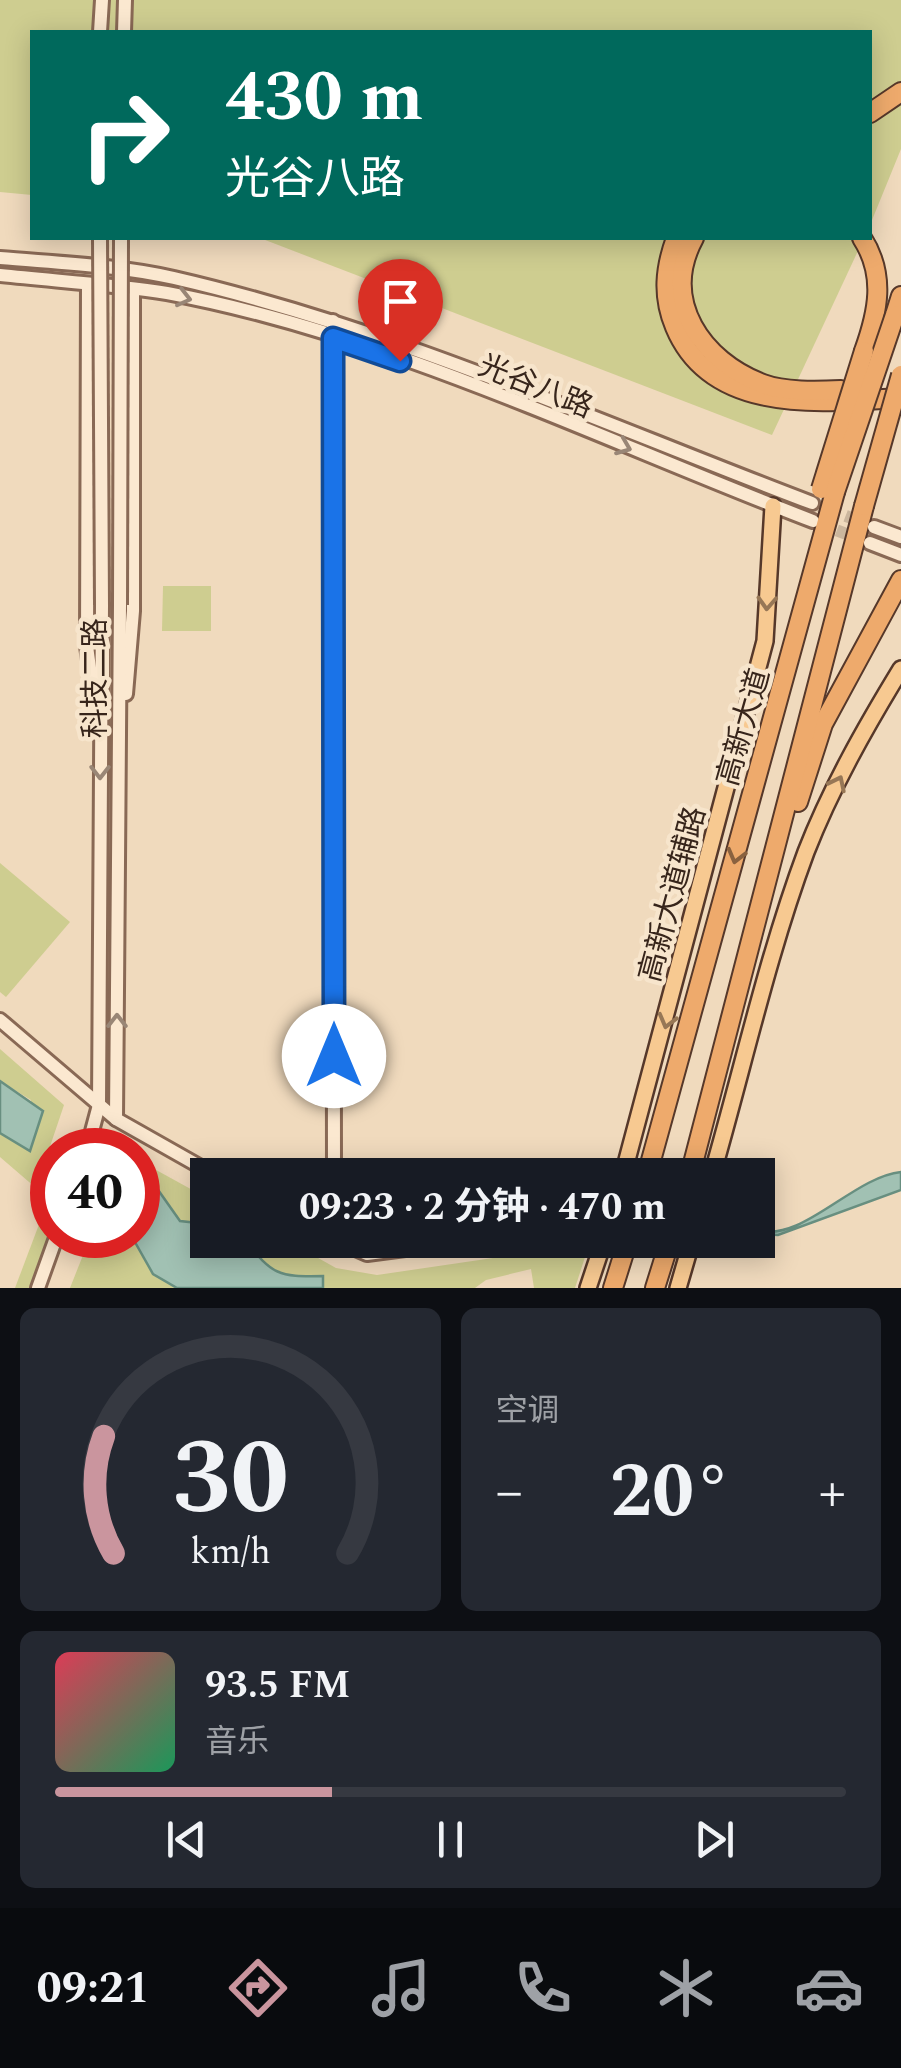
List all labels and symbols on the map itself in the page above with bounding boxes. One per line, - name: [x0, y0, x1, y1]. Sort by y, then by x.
- pin: [358, 259, 443, 362]
- one-way arrow: [175, 286, 192, 307]
- street label: 光谷八路: [471, 343, 600, 431]
- one-way arrow: [614, 436, 632, 456]
- one-way arrow: [757, 596, 778, 612]
- street label: 科技二路: [73, 618, 119, 738]
- street label: 高新大道: [705, 663, 783, 791]
- one-way arrow: [89, 766, 111, 781]
- one-way arrow: [825, 775, 845, 793]
- street label: 高新大道辅路: [627, 801, 718, 987]
- one-way arrow: [727, 847, 748, 864]
- position arrow: [282, 1004, 386, 1108]
- one-way arrow: [657, 1011, 678, 1029]
- one-way arrow: [106, 1013, 128, 1028]
- speed limit sign: 40: [30, 1128, 160, 1258]

